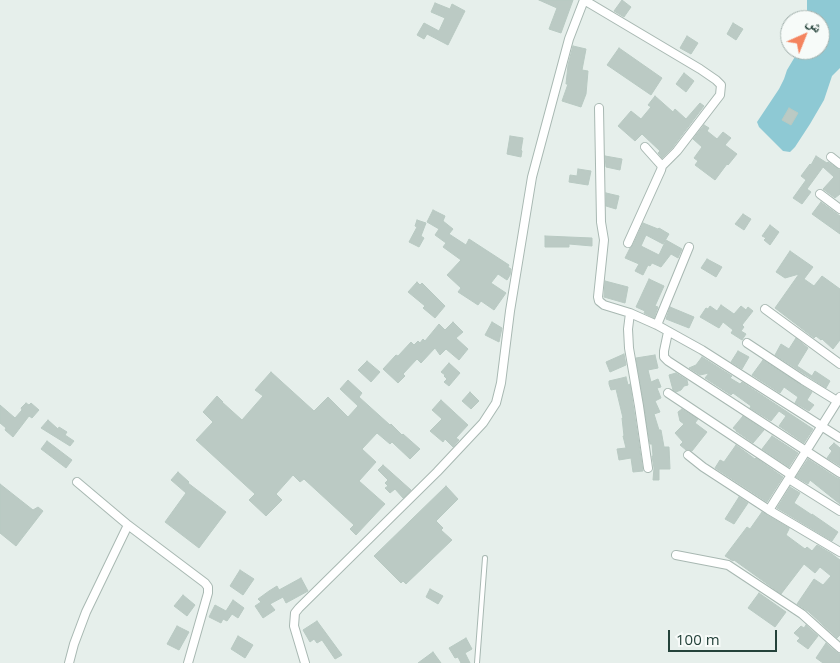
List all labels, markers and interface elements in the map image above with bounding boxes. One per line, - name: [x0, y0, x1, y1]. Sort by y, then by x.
- north arrow: [780, 10, 830, 60]
- text: ش: [803, 13, 827, 37]
- scale bar: [670, 620, 779, 652]
- text: 100 m: [676, 629, 720, 649]

